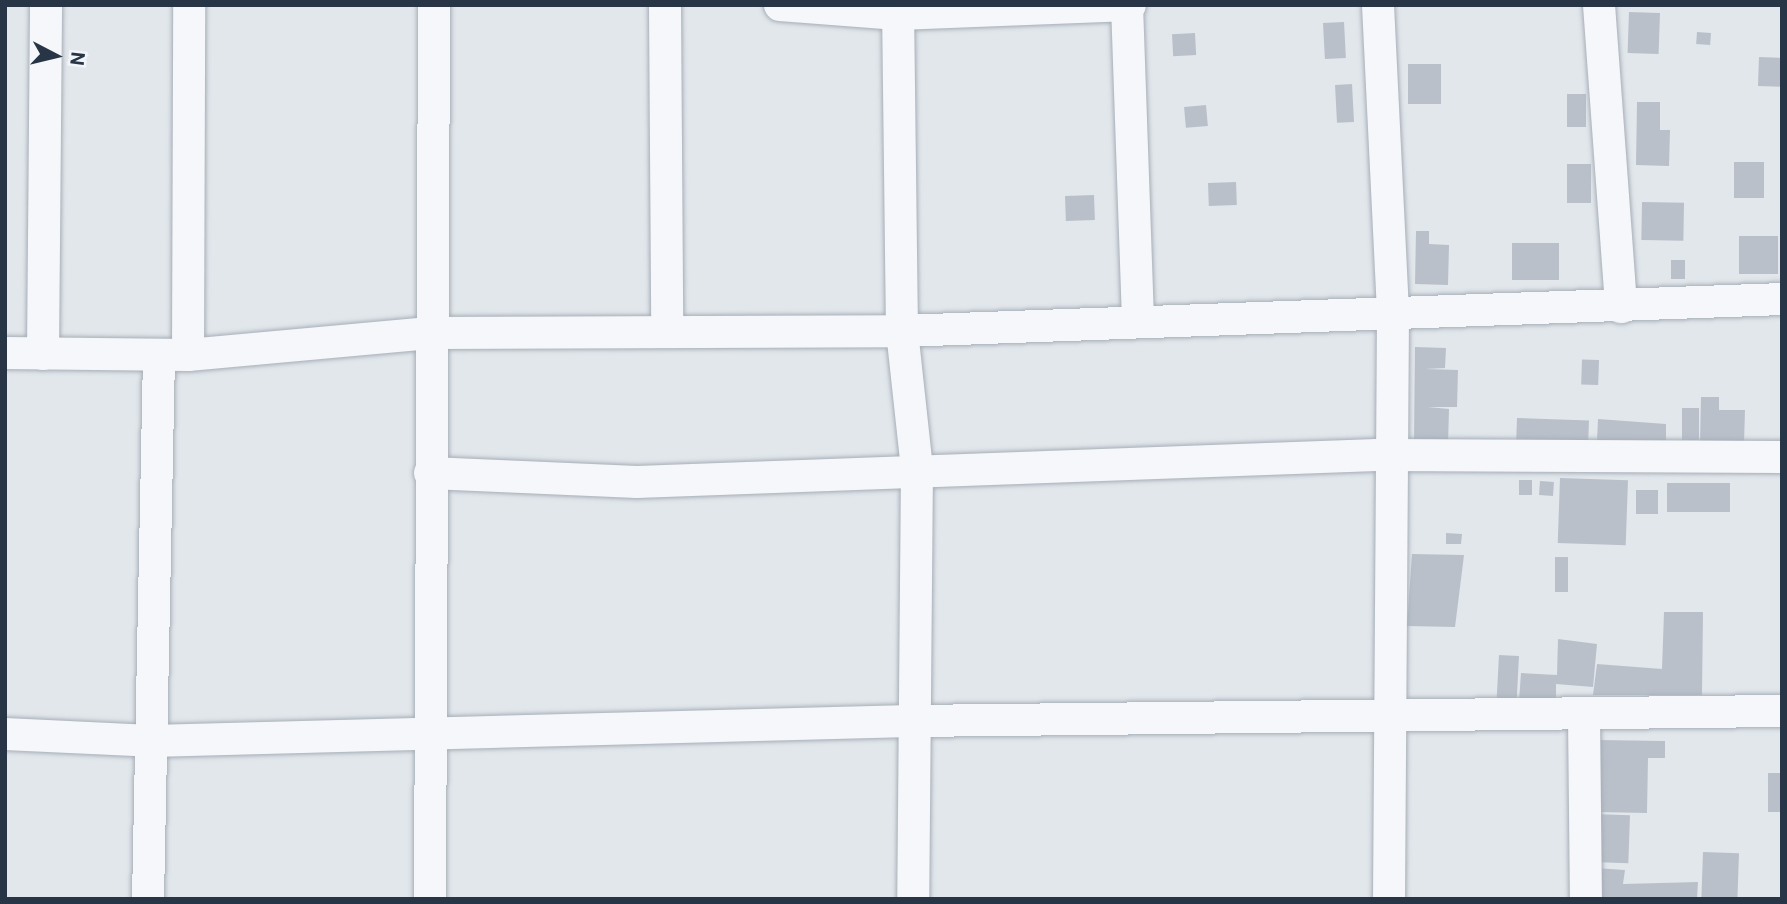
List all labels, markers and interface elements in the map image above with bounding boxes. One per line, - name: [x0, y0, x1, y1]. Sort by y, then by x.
- north arrow: [21, 21, 91, 91]
- text: N: [65, 51, 90, 67]

